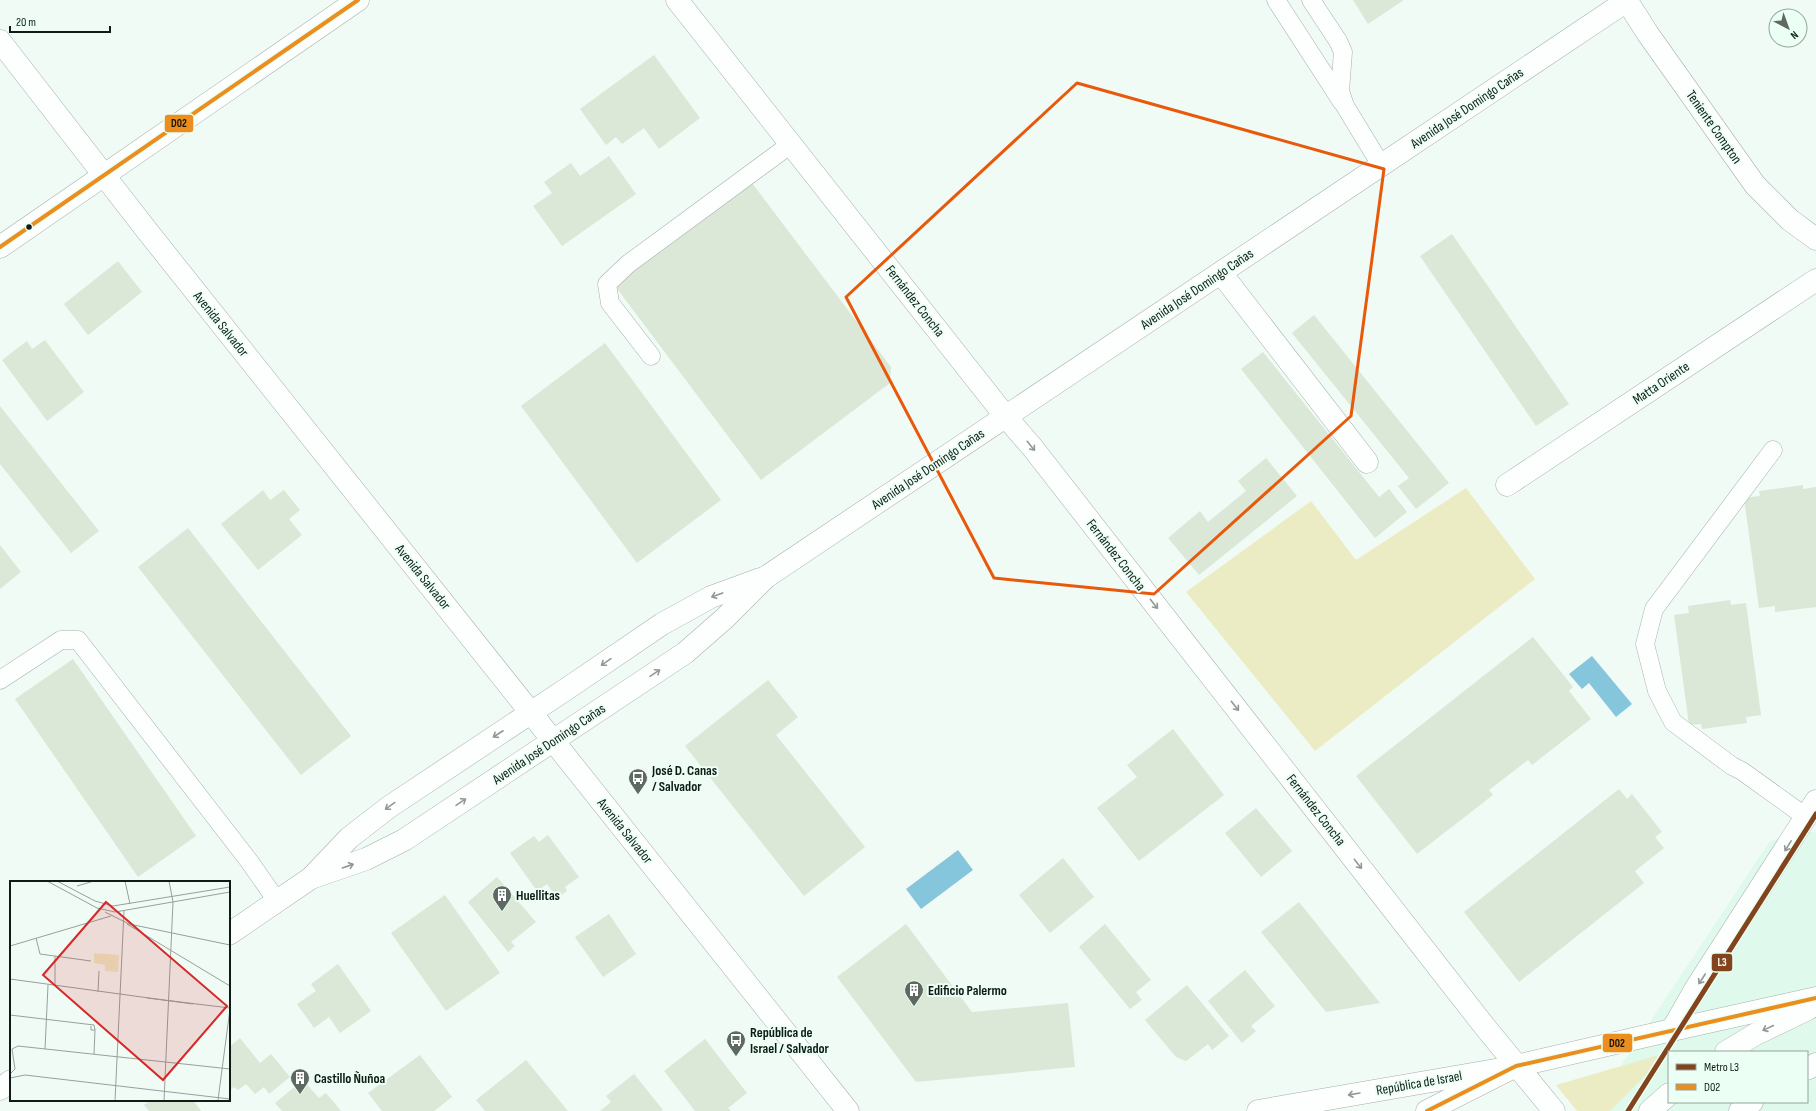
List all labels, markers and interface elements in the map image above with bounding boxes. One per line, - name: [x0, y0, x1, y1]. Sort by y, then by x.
- scale bar: [10, 8, 110, 34]
- north arrow: [1768, 8, 1808, 48]
- text: 20 m: [16, 15, 36, 30]
- text: N: [1788, 28, 1801, 42]
- street label: Avenida José Domingo Cañas: [1406, 64, 1527, 153]
- street label: Teniente Compton: [1682, 87, 1746, 167]
- line badge: D02: [164, 114, 194, 133]
- text: D02: [171, 117, 187, 130]
- unlabelled marker: [24, 222, 34, 232]
- street label: Avenida José Domingo Cañas: [1136, 245, 1257, 334]
- street label: Fernández Concha: [882, 262, 948, 340]
- street label: Avenida Salvador: [189, 287, 252, 360]
- street label: Matta Oriente: [1629, 358, 1693, 408]
- street label: Avenida José Domingo Cañas: [867, 425, 988, 514]
- one-way arrow: [1027, 441, 1036, 452]
- street label: Fernández Concha: [1083, 516, 1149, 594]
- street label: Avenida Salvador: [391, 540, 454, 613]
- one-way arrow: [711, 592, 723, 600]
- one-way arrow: [1150, 598, 1159, 609]
- one-way arrow: [600, 658, 611, 666]
- one-way arrow: [649, 669, 660, 677]
- street label: Avenida José Domingo Cañas: [488, 700, 609, 789]
- one-way arrow: [1230, 701, 1239, 712]
- one-way arrow: [492, 731, 504, 739]
- place label: José D. Canas / Salvador: [651, 762, 717, 795]
- bus stop icon: José D. Canas / Salvador: [627, 767, 649, 795]
- street label: Fernández Concha: [1283, 771, 1349, 849]
- street label: Avenida Salvador: [593, 794, 656, 867]
- one-way arrow: [455, 798, 466, 806]
- one-way arrow: [385, 802, 396, 810]
- one-way arrow: [1783, 840, 1791, 852]
- one-way arrow: [1353, 858, 1362, 869]
- one-way arrow: [341, 861, 353, 869]
- inset map: [10, 881, 230, 1101]
- building icon: Huellitas: [491, 884, 513, 912]
- place label: Huellitas: [516, 887, 560, 904]
- line badge: L3: [1711, 953, 1733, 972]
- text: L3: [1717, 956, 1727, 969]
- one-way arrow: [1698, 973, 1706, 984]
- building icon: Edificio Palermo: [903, 979, 925, 1007]
- place label: Edificio Palermo: [928, 982, 1007, 999]
- place label: República de Israel / Salvador: [750, 1024, 830, 1057]
- one-way arrow: [1762, 1025, 1774, 1032]
- bus stop icon: República de Israel / Salvador: [725, 1029, 747, 1057]
- line badge: D02: [1602, 1033, 1633, 1053]
- text: D02: [1609, 1037, 1625, 1050]
- legend: [1668, 1051, 1808, 1103]
- text: Metro L3: [1704, 1060, 1739, 1075]
- building icon: Castillo Ñuñoa: [289, 1067, 311, 1095]
- street label: República de Israel: [1375, 1067, 1463, 1099]
- place label: Castillo Ñuñoa: [314, 1070, 385, 1087]
- text: D02: [1704, 1080, 1720, 1095]
- one-way arrow: [1348, 1091, 1361, 1099]

